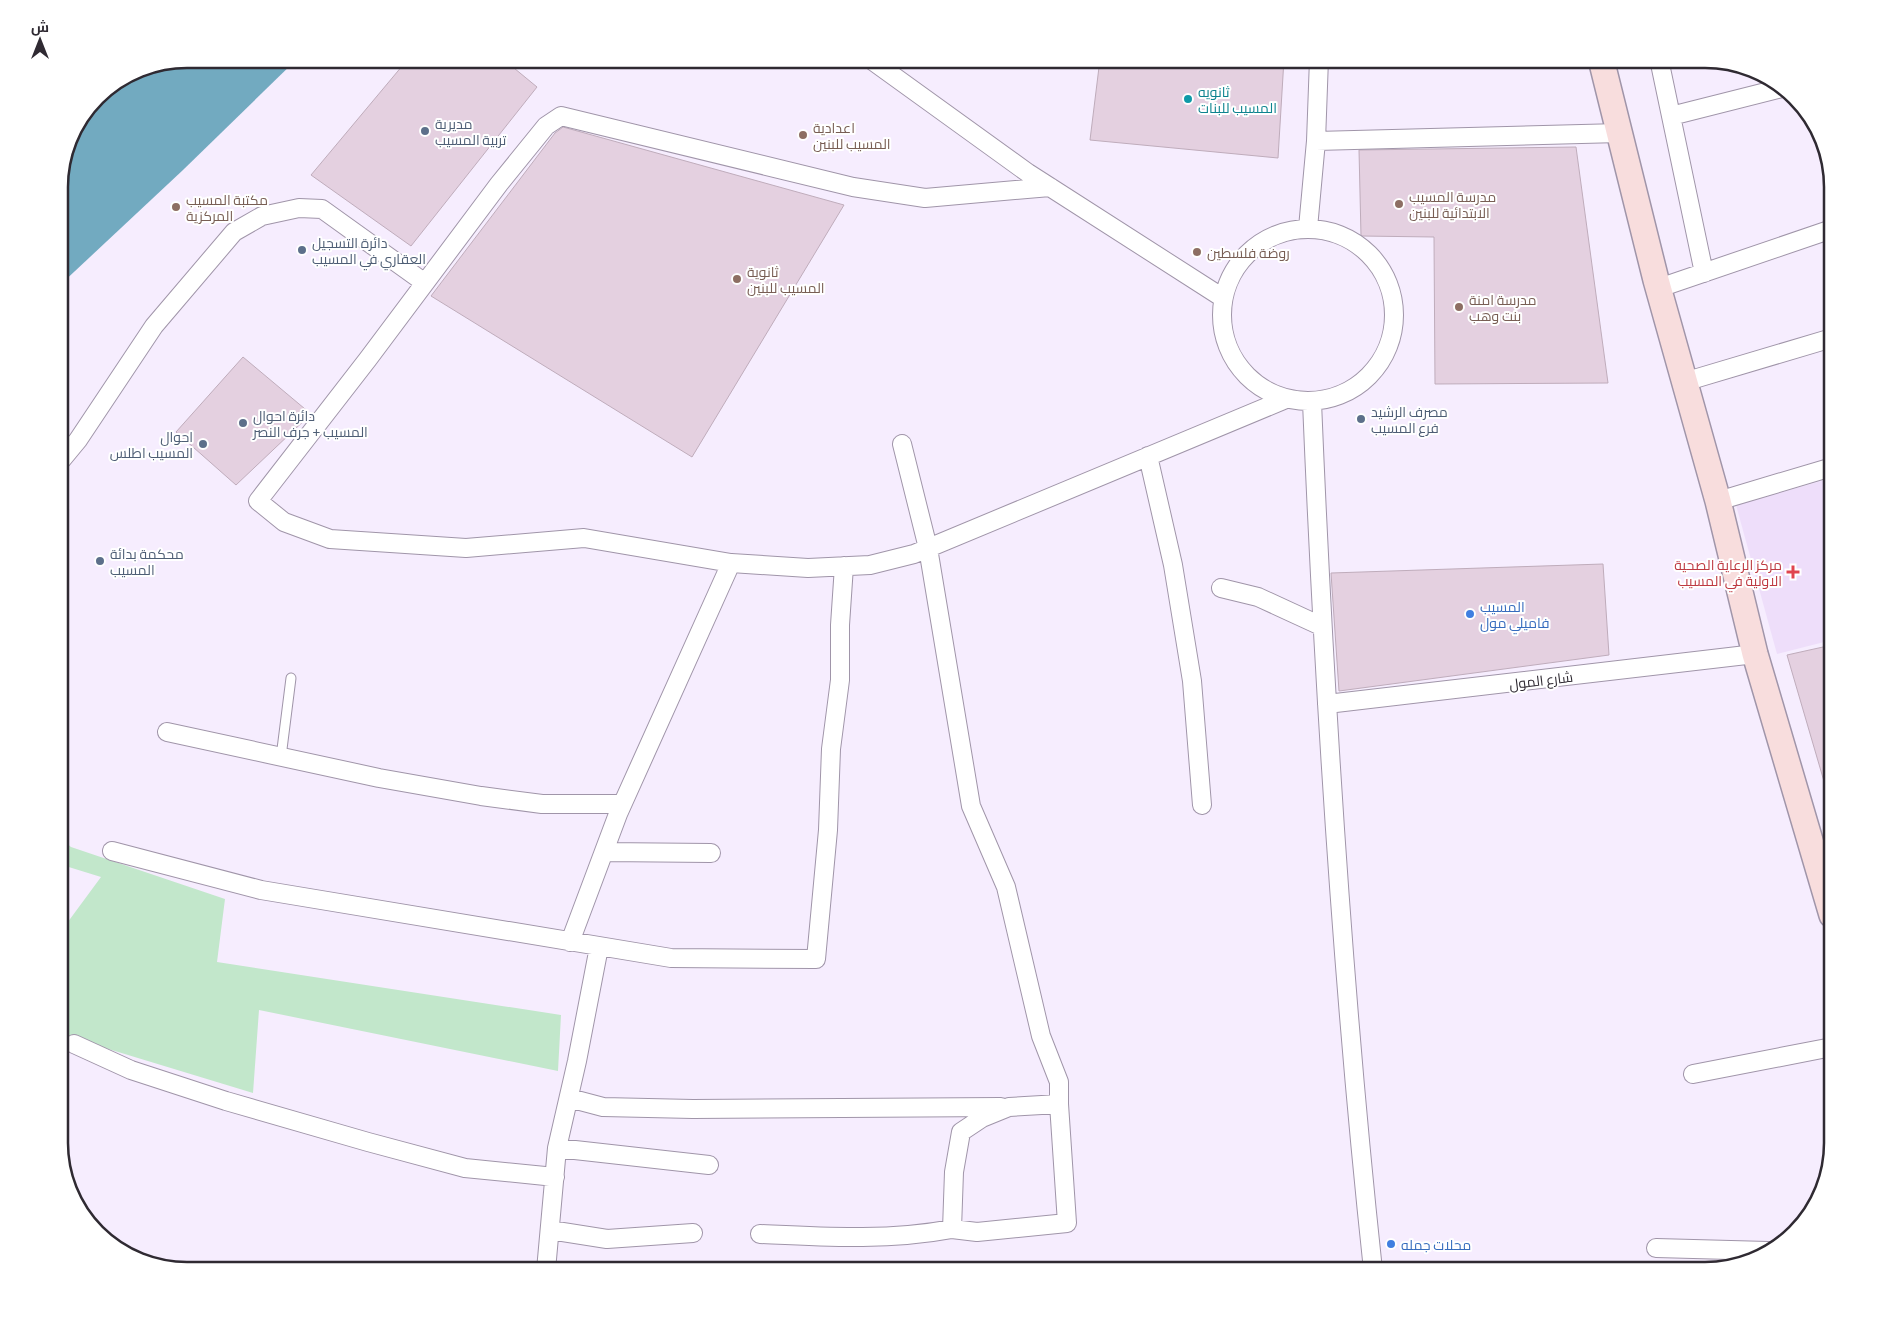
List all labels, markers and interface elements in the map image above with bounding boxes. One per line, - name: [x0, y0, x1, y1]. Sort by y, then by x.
- north arrow: [15, 15, 65, 65]
- text: ش: [31, 18, 49, 36]
- place label: ثانويه المسيب للبنات: [1198, 83, 1277, 116]
- marker: ثانويه المسيب للبنات: [1182, 93, 1194, 105]
- place label: مديرية تربية المسيب: [435, 115, 506, 148]
- place label: اعدادية المسيب للبنين: [813, 119, 891, 152]
- marker: مديرية تربية المسيب: [419, 125, 431, 137]
- marker: اعدادية المسيب للبنين: [797, 129, 809, 141]
- place label: مدرسة المسيب الابتدائية للبنين: [1409, 188, 1496, 221]
- place label: مكتبة المسيب المركزية: [186, 191, 268, 224]
- marker: مدرسة المسيب الابتدائية للبنين: [1393, 198, 1405, 210]
- marker: مكتبة المسيب المركزية: [170, 201, 182, 213]
- place label: دائرة التسجيل العقاري في المسيب: [312, 234, 426, 271]
- marker: دائرة التسجيل العقاري في المسيب: [296, 244, 308, 256]
- place label: روضة فلسطين: [1207, 244, 1290, 261]
- marker: روضة فلسطين: [1191, 246, 1203, 258]
- place label: ثانوية المسيب للبنين: [747, 263, 825, 296]
- marker: ثانوية المسيب للبنين: [731, 273, 743, 285]
- place label: مدرسة امنة بنت وهب: [1469, 291, 1536, 324]
- marker: مدرسة امنة بنت وهب: [1453, 301, 1465, 313]
- place label: مصرف الرشيد فرع المسيب: [1371, 403, 1448, 437]
- place label: دائرة احوال المسيب + جرف النصر: [252, 407, 368, 440]
- marker: مصرف الرشيد فرع المسيب: [1355, 413, 1367, 425]
- marker: دائرة احوال المسيب + جرف النصر: [237, 417, 249, 429]
- place label: احوال المسيب اطلس: [110, 428, 193, 461]
- marker: احوال المسيب اطلس: [197, 438, 209, 450]
- place label: محكمة بدائة المسيب: [110, 545, 184, 578]
- marker: محكمة بدائة المسيب: [94, 555, 106, 567]
- place label: مركز الرعاية الصحية الاولية في المسيب: [1674, 556, 1782, 593]
- marker: مركز الرعاية الصحية الاولية في المسيب: [1786, 565, 1800, 579]
- place label: المسيب فاميلي مول: [1480, 598, 1550, 635]
- marker: المسيب فاميلي مول: [1464, 608, 1476, 620]
- street label: شارع المول: [1508, 668, 1574, 693]
- place label: محلات جمله: [1401, 1236, 1471, 1253]
- marker: محلات جمله: [1385, 1238, 1397, 1250]

